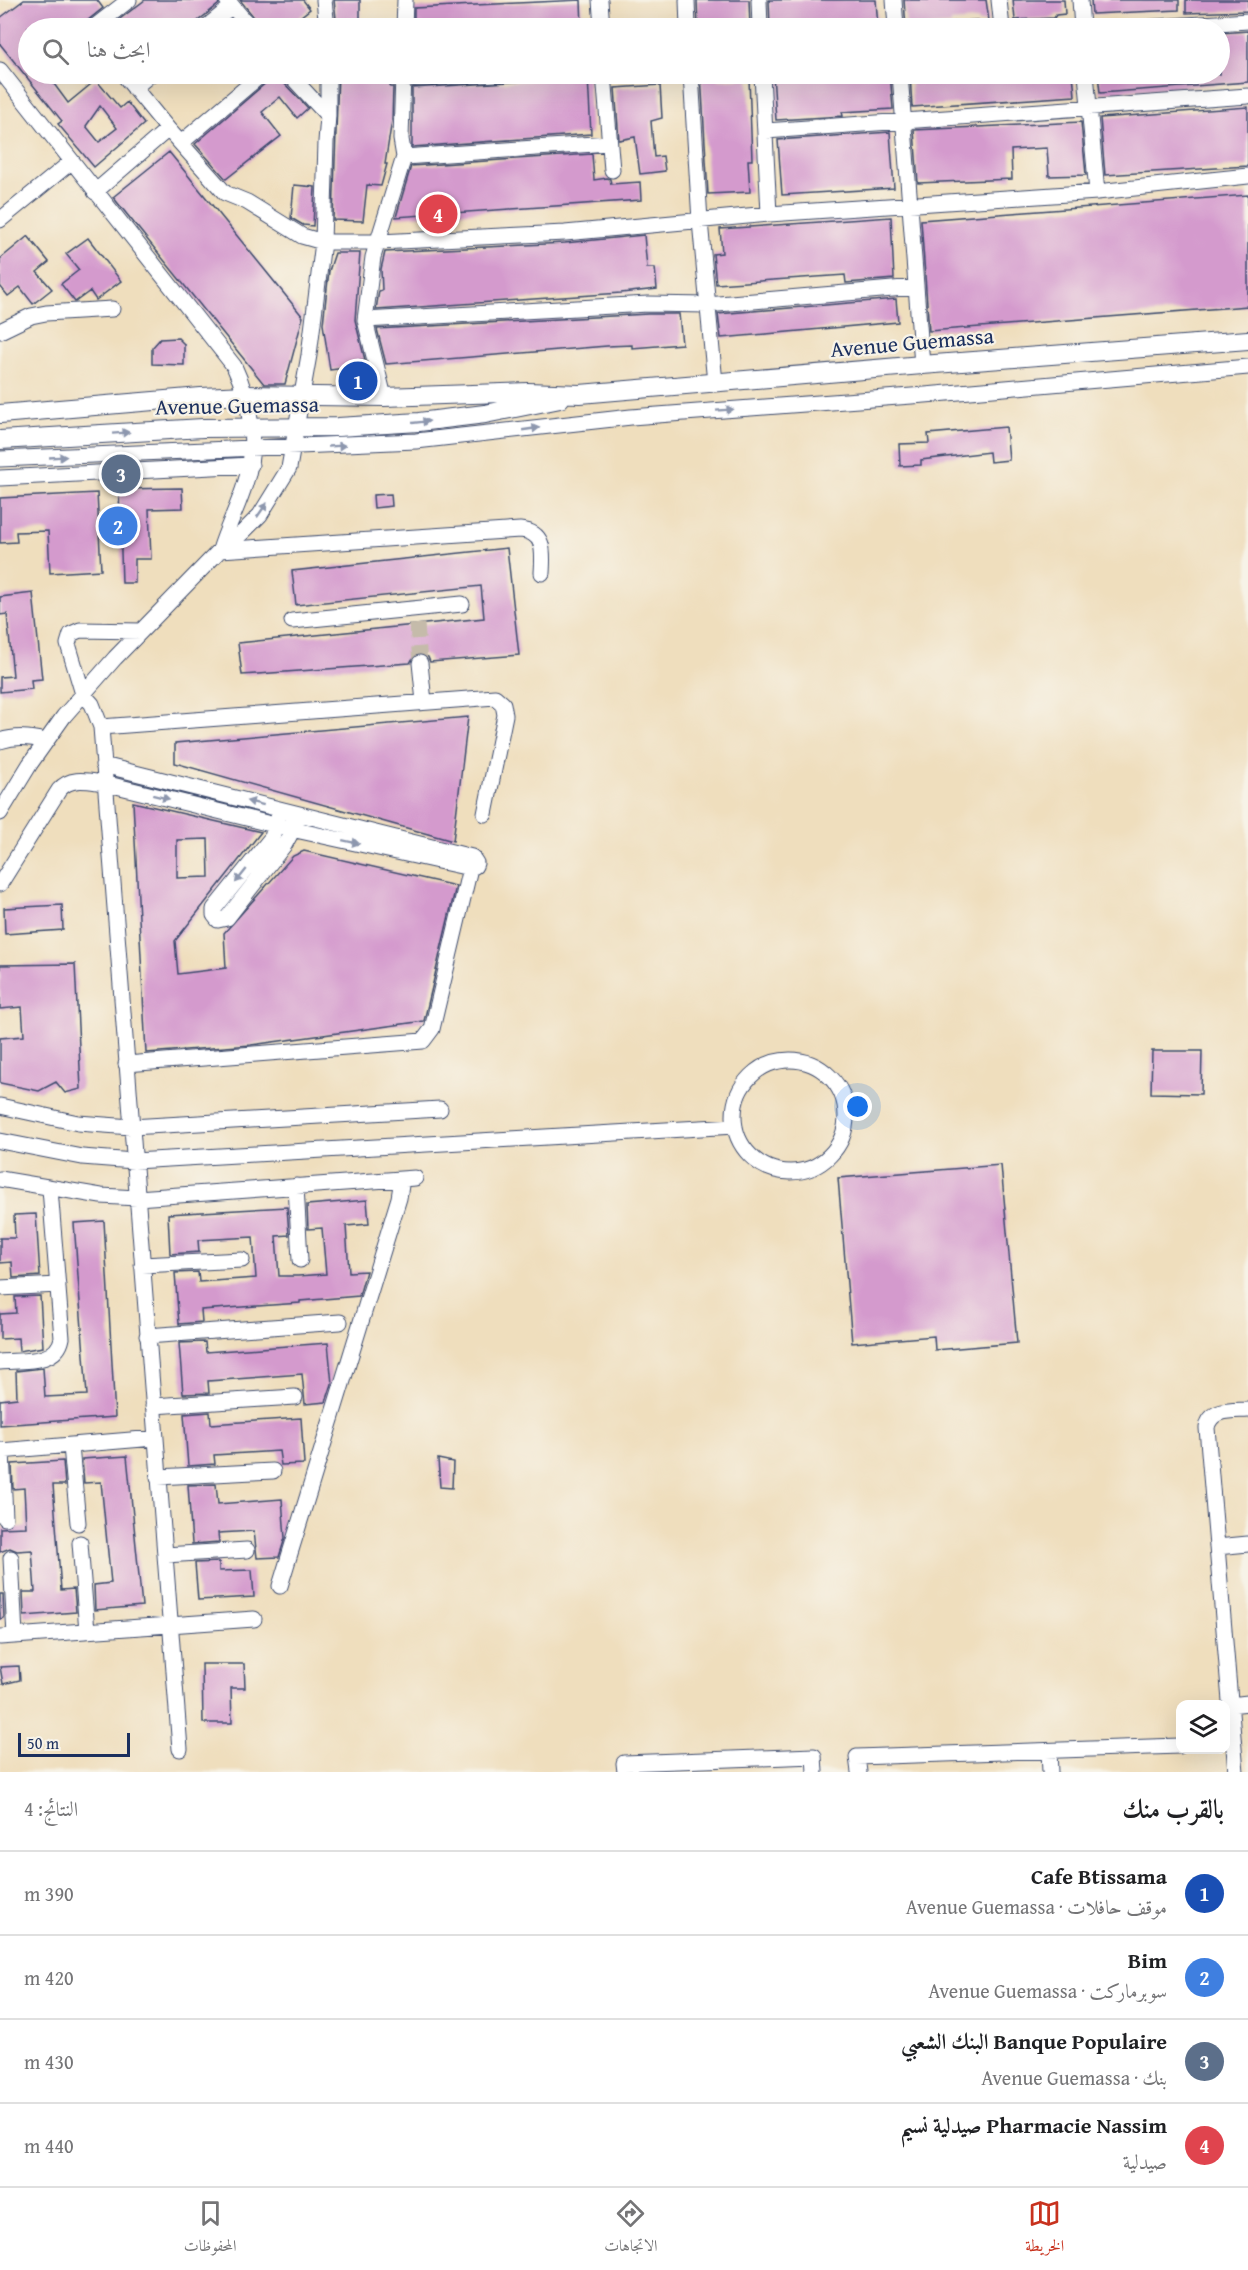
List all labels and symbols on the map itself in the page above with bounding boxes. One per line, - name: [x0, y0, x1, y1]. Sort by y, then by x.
- pin: 4: [418, 192, 458, 236]
- street label: Avenue Guemassa: [829, 319, 996, 365]
- pin: 1: [338, 358, 378, 404]
- street label: Avenue Guemassa: [155, 388, 320, 422]
- one-way arrow: [716, 406, 735, 415]
- one-way arrow: [411, 417, 430, 426]
- one-way arrow: [522, 425, 541, 434]
- one-way arrow: [112, 428, 131, 438]
- one-way arrow: [328, 441, 347, 450]
- one-way arrow: [49, 452, 68, 461]
- pin: 3: [102, 452, 140, 496]
- one-way arrow: [256, 503, 268, 519]
- pin: 2: [98, 504, 138, 548]
- one-way arrow: [152, 793, 170, 803]
- one-way arrow: [246, 797, 264, 807]
- one-way arrow: [341, 838, 360, 847]
- one-way arrow: [234, 868, 247, 884]
- your location: [843, 1092, 872, 1121]
- scale bar: [18, 1730, 130, 1758]

